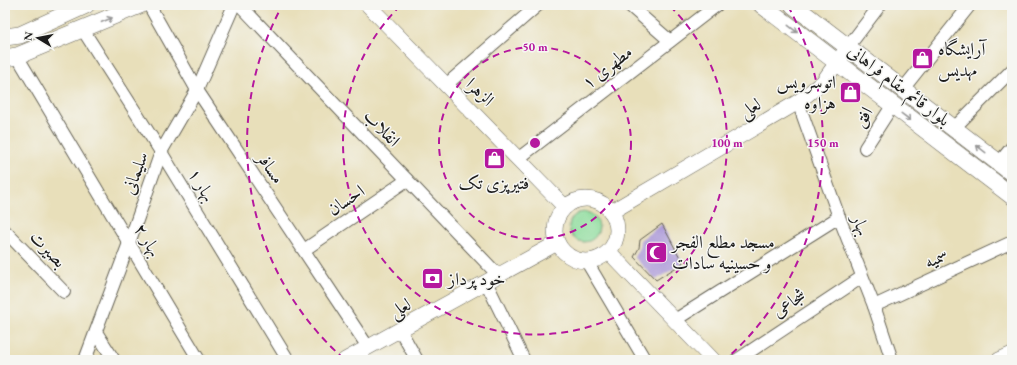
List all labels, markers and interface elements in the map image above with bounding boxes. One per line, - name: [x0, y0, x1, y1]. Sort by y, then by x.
- one-way arrow: [100, 15, 112, 23]
- north arrow: [18, 18, 58, 58]
- one-way arrow: [787, 25, 798, 33]
- text: N: [20, 31, 36, 42]
- place label: آرایشگاه مهدیس: [938, 37, 987, 82]
- text: 50 m: [522, 39, 548, 55]
- street label: بلوار قائم مقام فراهانی: [840, 39, 955, 135]
- street label: مطهری ۱: [577, 40, 637, 94]
- shop icon: آرایشگاه مهدیس: [910, 46, 936, 72]
- place label: اتوسرویس هزاوه: [776, 70, 836, 115]
- street label: الزهرا: [460, 72, 500, 112]
- shop icon: اتوسرویس هزاوه: [838, 79, 864, 105]
- street label: لعلی: [735, 92, 766, 125]
- street label: افق: [847, 102, 878, 131]
- street label: انقلاب: [359, 104, 406, 151]
- one-way arrow: [901, 113, 912, 121]
- text: 100 m: [711, 135, 743, 151]
- text: 150 m: [807, 135, 839, 151]
- centre of rings: [528, 136, 542, 150]
- shop icon: فتیرپزی تک: [481, 145, 507, 171]
- one-way arrow: [976, 145, 987, 153]
- street label: مسافر: [251, 146, 290, 188]
- street label: سلیمانی: [116, 148, 153, 197]
- street label: بهار ۱: [183, 164, 221, 206]
- place label: فتیرپزی تک: [459, 171, 529, 194]
- street label: احسان: [323, 179, 369, 220]
- street label: بهار: [845, 209, 876, 239]
- street label: بهار ۲: [129, 219, 167, 261]
- street label: بصیرت: [25, 225, 72, 272]
- place label: مسجد مطلع الفجر و حسینیه سادات: [670, 230, 775, 274]
- mosque icon: مسجد مطلع الفجر و حسینیه سادات: [644, 239, 670, 265]
- street label: سمیه: [920, 242, 951, 273]
- bank icon: خود پرداز: [419, 266, 445, 292]
- place label: خود پرداز: [446, 267, 505, 290]
- street label: شجاعی: [767, 283, 810, 322]
- street label: لعلی: [385, 292, 416, 325]

